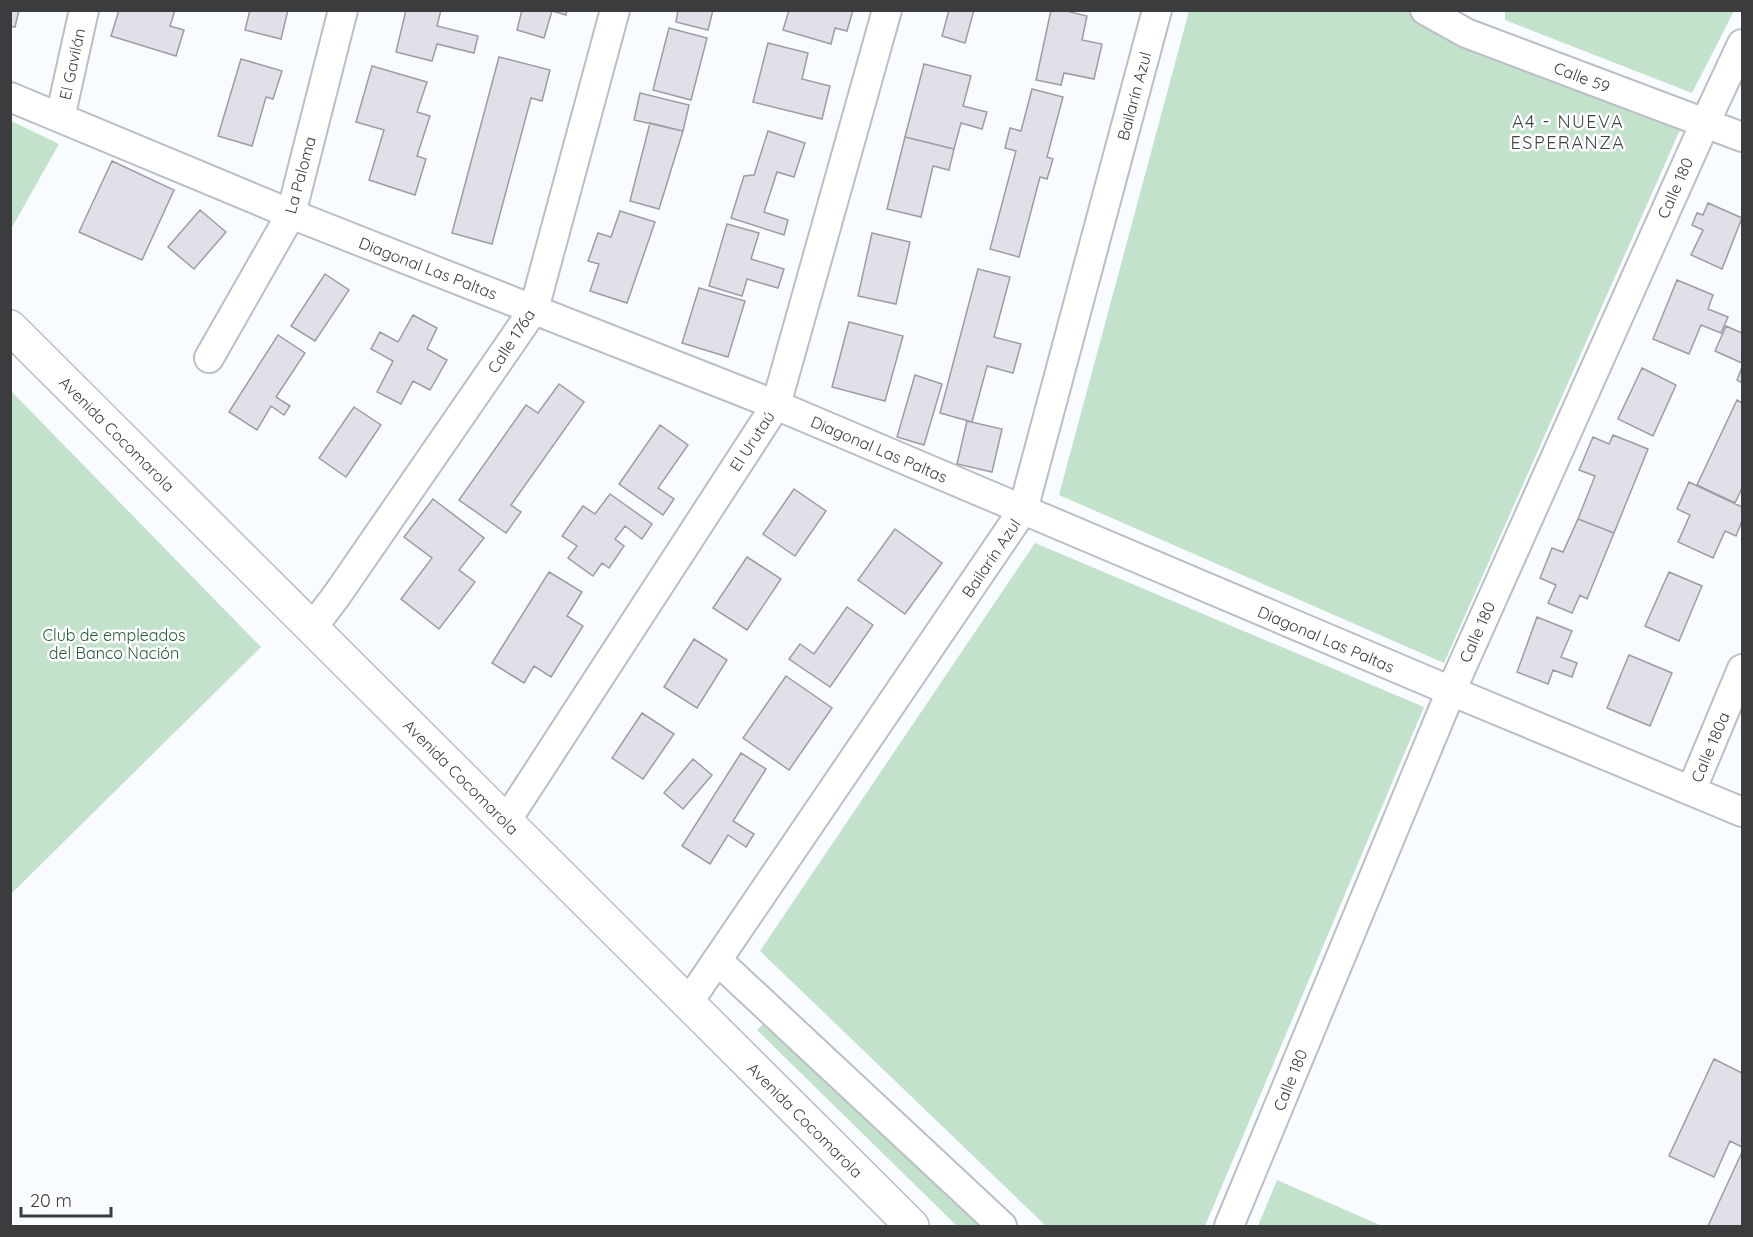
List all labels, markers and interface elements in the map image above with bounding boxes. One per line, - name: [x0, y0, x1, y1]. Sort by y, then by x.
- street label: El Gavilán: [55, 26, 89, 102]
- street label: Bailarín Azul: [1113, 49, 1155, 143]
- street label: Calle 59: [1551, 57, 1613, 97]
- district label: A4 - NUEVA ESPERANZA: [1511, 110, 1625, 154]
- street label: La Paloma: [280, 134, 320, 216]
- street label: Calle 180: [1653, 154, 1697, 222]
- street label: Diagonal Las Paltas: [356, 232, 500, 304]
- street label: Calle 176a: [483, 305, 539, 377]
- street label: Avenida Cocomarola: [55, 372, 179, 496]
- street label: El Urutaú: [725, 407, 779, 475]
- street label: Diagonal Las Paltas: [808, 411, 950, 487]
- street label: Bailarín Azul: [957, 515, 1025, 601]
- street label: Calle 180: [1455, 598, 1499, 666]
- street label: Diagonal Las Paltas: [1255, 601, 1397, 677]
- park label: Club de empleados del Banco Nación: [43, 625, 185, 663]
- street label: Calle 180a: [1686, 709, 1734, 785]
- street label: Avenida Cocomarola: [399, 715, 523, 839]
- street label: Calle 180: [1269, 1046, 1311, 1114]
- street label: Avenida Cocomarola: [743, 1058, 867, 1182]
- scale bar: [21, 1180, 111, 1218]
- text: 20 m: [30, 1189, 72, 1212]

